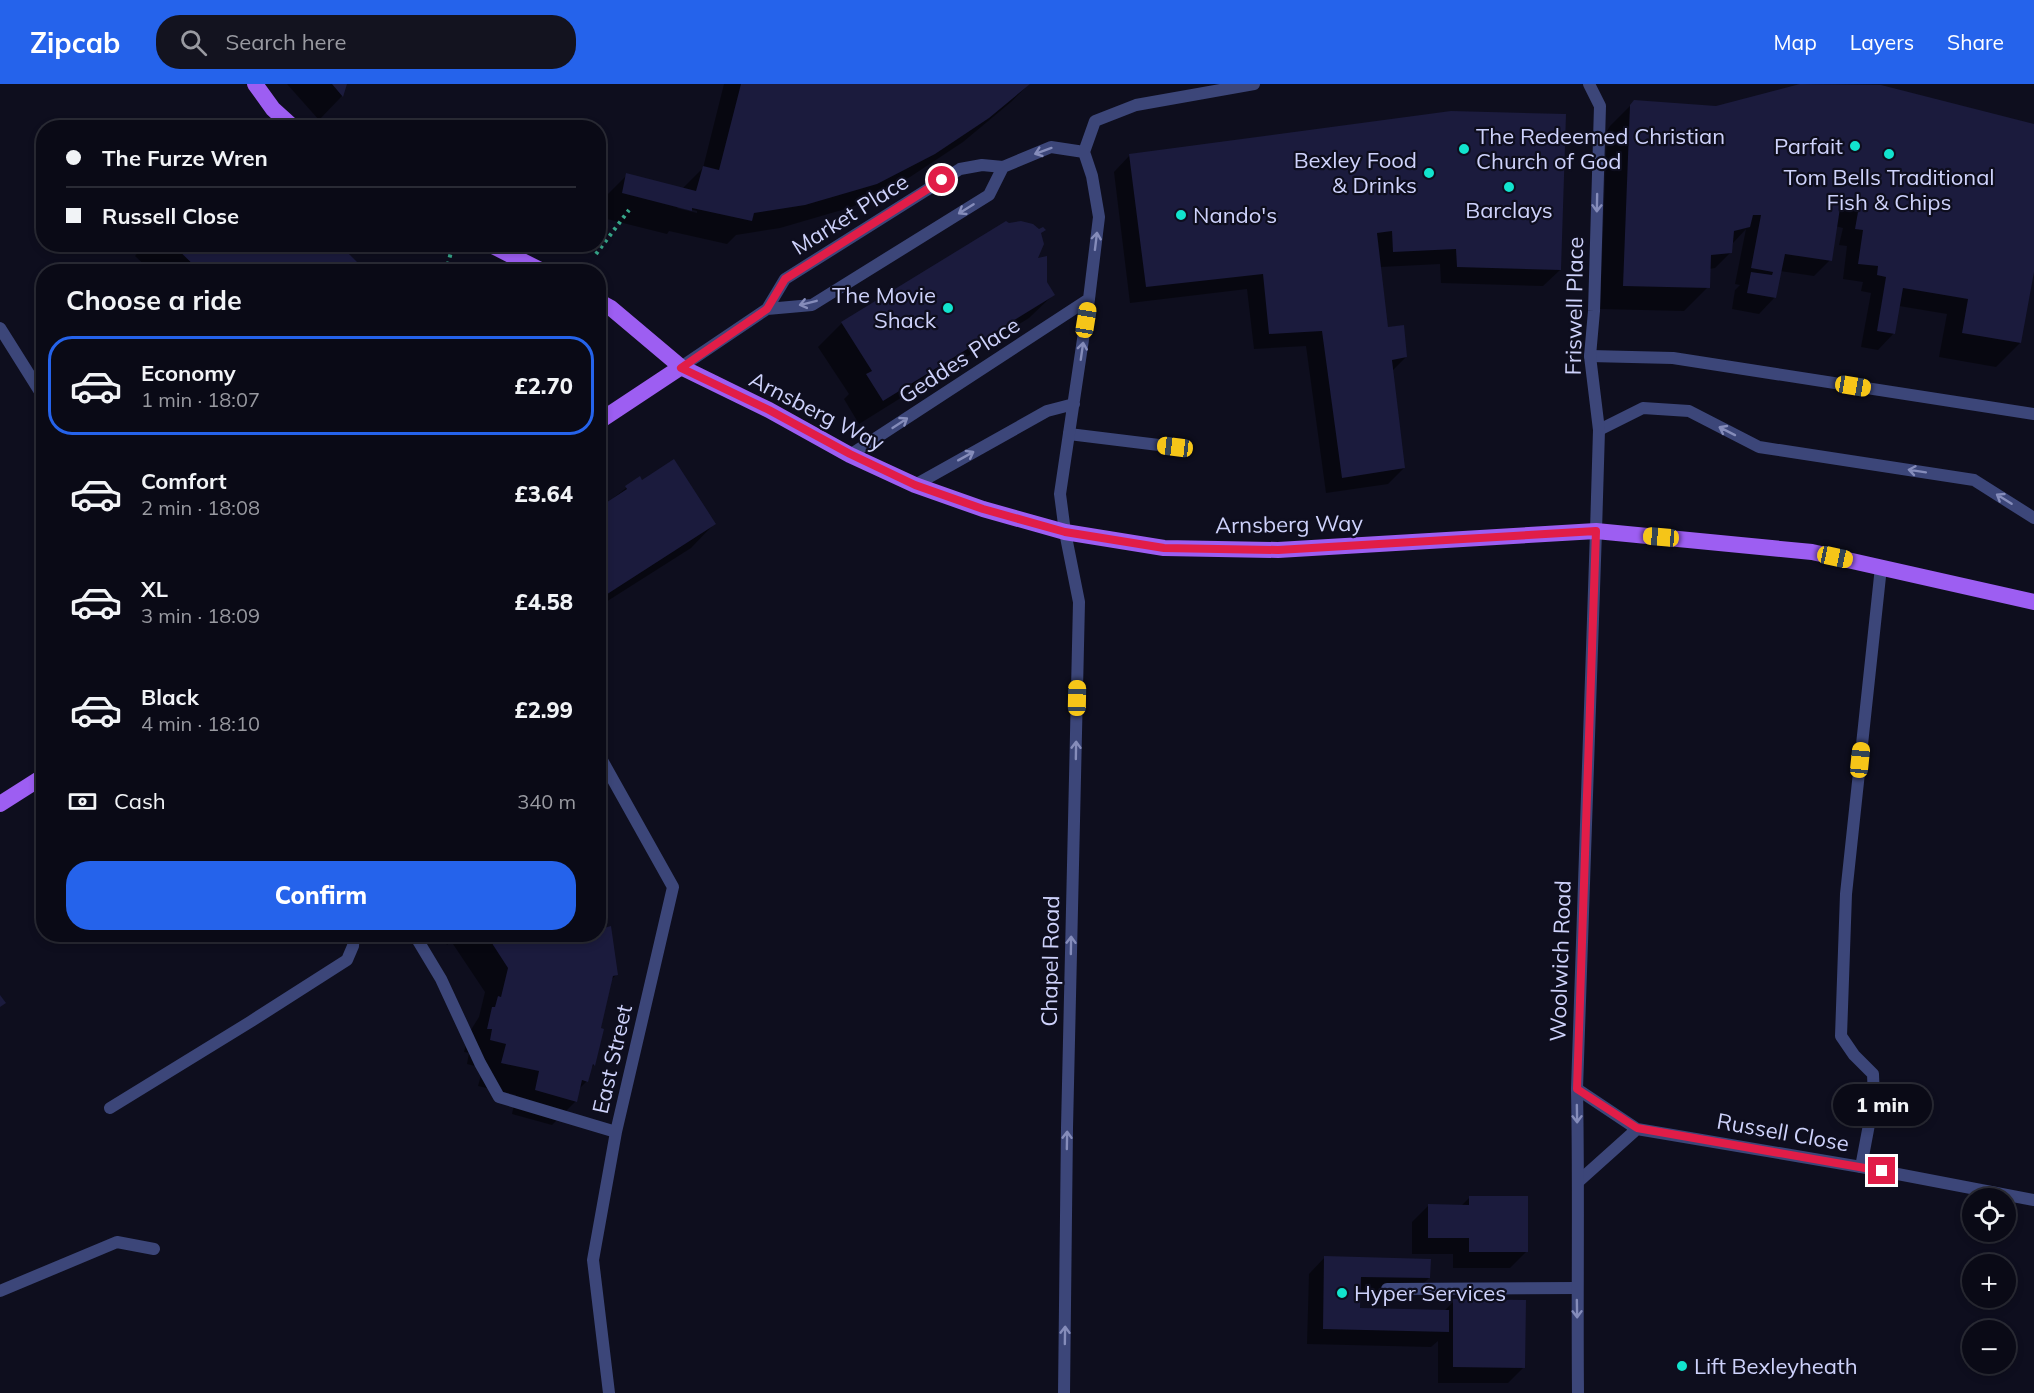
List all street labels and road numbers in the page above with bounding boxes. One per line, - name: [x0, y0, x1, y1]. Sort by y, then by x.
- street label: Market Place: [787, 167, 913, 261]
- street label: Friswell Place: [1559, 236, 1589, 376]
- street label: Geddes Place: [893, 311, 1025, 409]
- street label: Arnsberg Way: [745, 365, 890, 457]
- street label: Arnsberg Way: [1215, 509, 1364, 539]
- street label: Woolwich Road: [1543, 880, 1577, 1042]
- street label: Chapel Road: [1035, 895, 1065, 1027]
- street label: East Street: [586, 1001, 638, 1116]
- street label: Russell Close: [1715, 1107, 1851, 1157]

